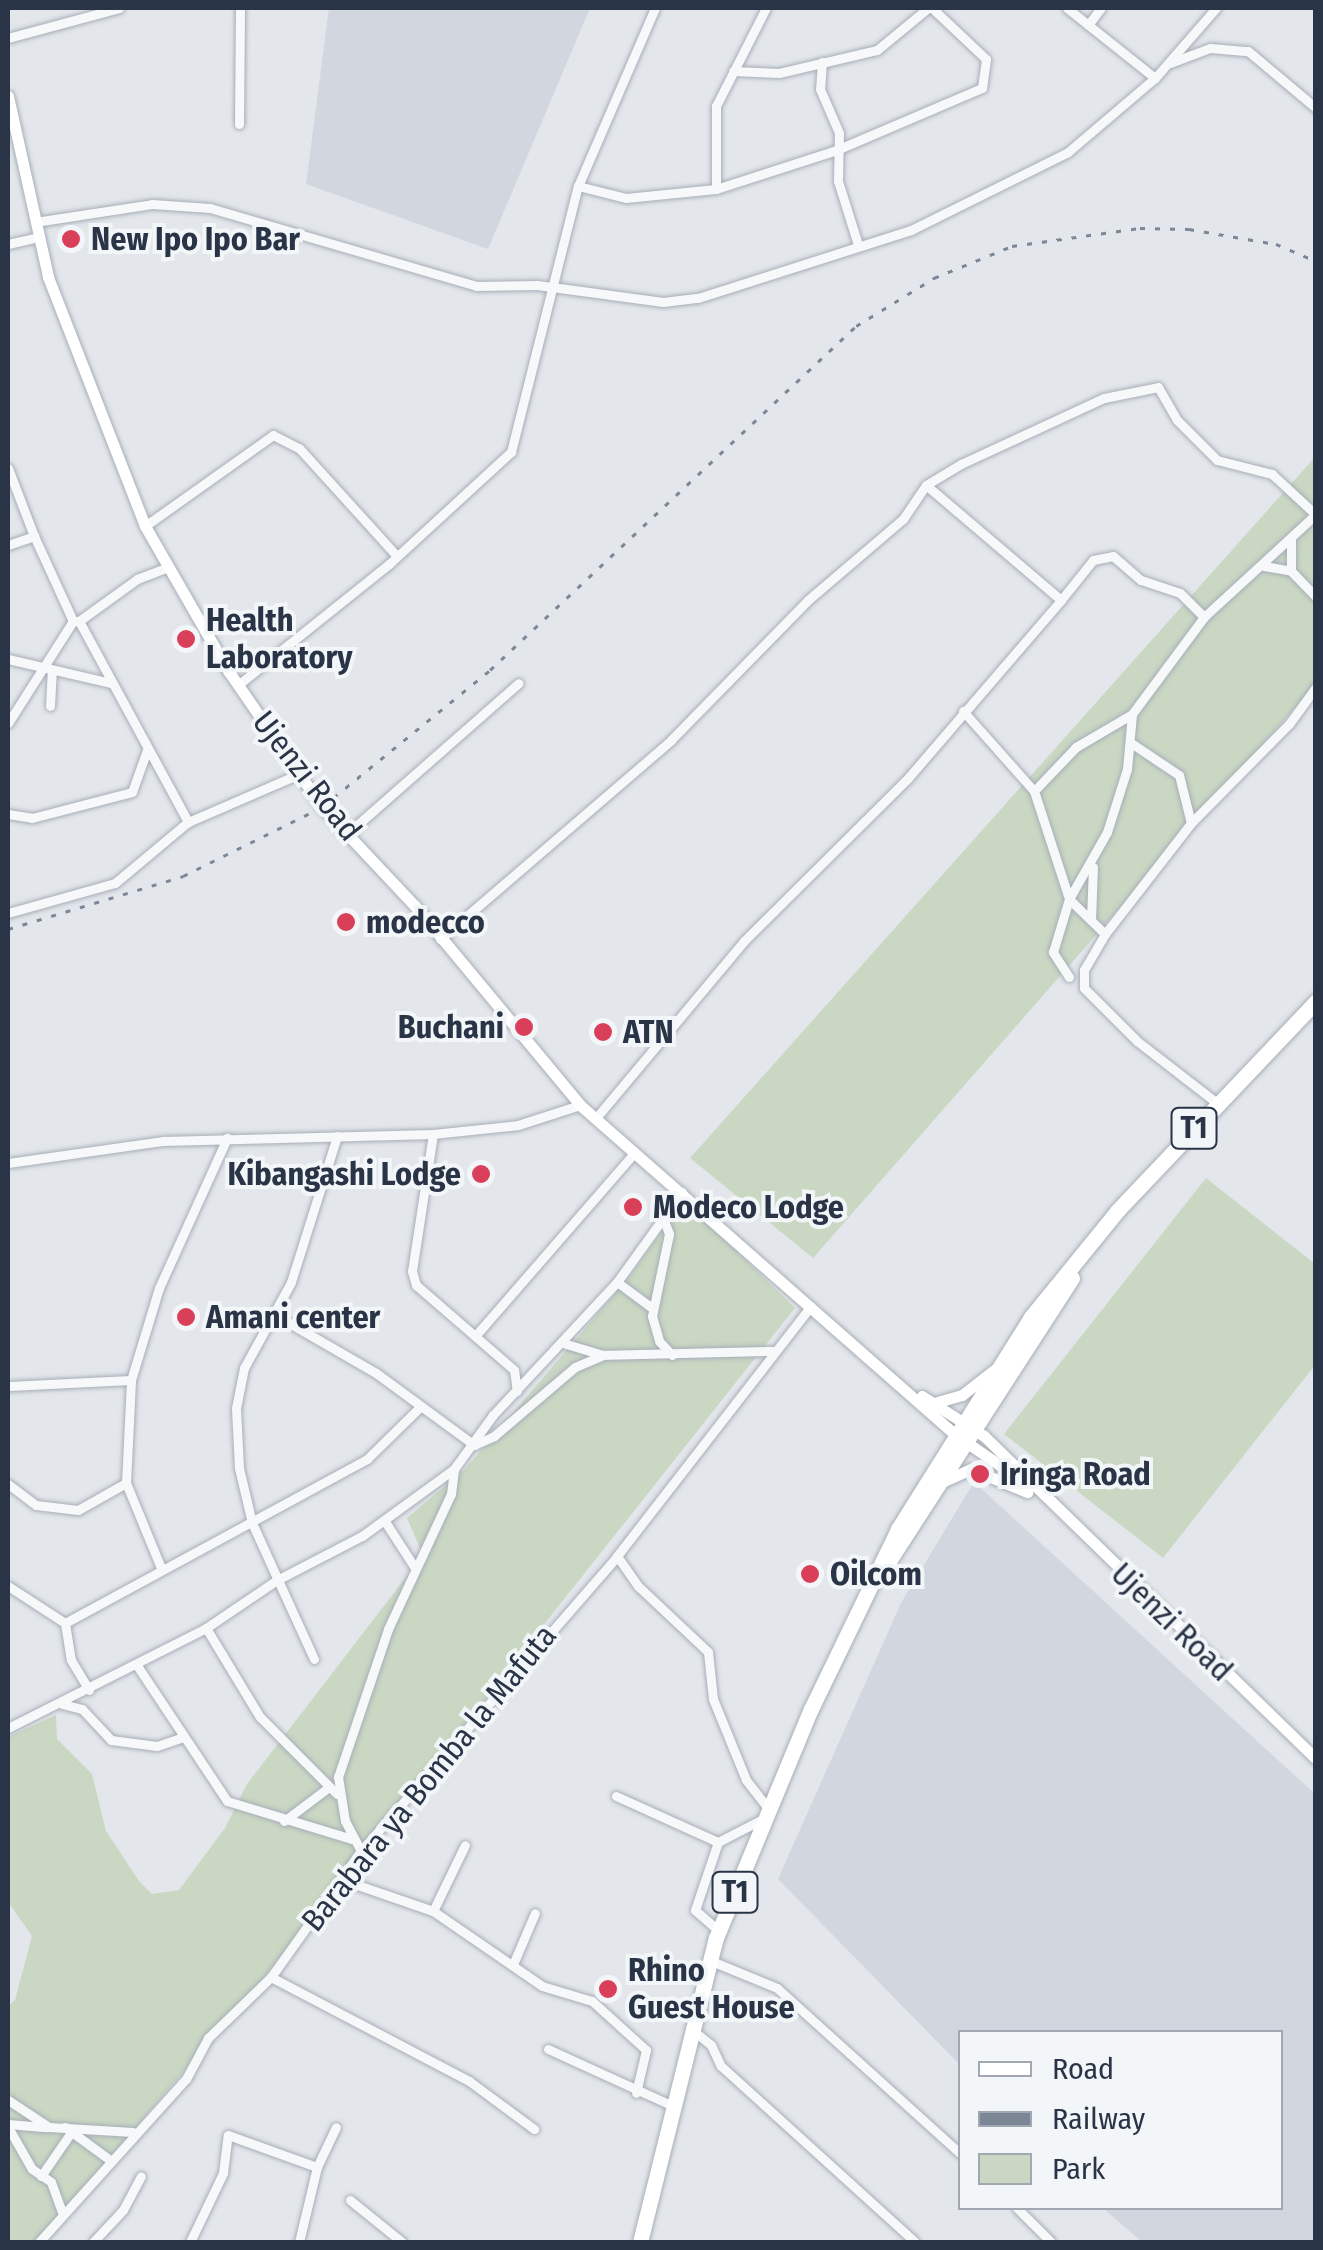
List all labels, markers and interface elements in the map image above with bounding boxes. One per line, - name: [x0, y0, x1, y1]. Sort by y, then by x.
- place label: New Ipo Ipo Bar: [91, 220, 300, 258]
- marker: New Ipo Ipo Bar: [60, 228, 82, 250]
- place label: Health Laboratory: [206, 602, 352, 677]
- marker: Health Laboratory: [175, 628, 197, 650]
- street label: Ujenzi Road: [244, 703, 370, 849]
- place label: modecco: [366, 903, 485, 941]
- marker: modecco: [335, 911, 357, 933]
- place label: Buchani: [398, 1008, 504, 1046]
- place label: ATN: [623, 1013, 674, 1051]
- marker: Buchani: [513, 1016, 535, 1038]
- marker: ATN: [592, 1021, 614, 1043]
- road number: T1: [1169, 1103, 1219, 1153]
- place label: Kibangashi Lodge: [227, 1155, 461, 1193]
- marker: Kibangashi Lodge: [470, 1163, 492, 1185]
- place label: Modeco Lodge: [653, 1188, 844, 1226]
- marker: Modeco Lodge: [622, 1196, 644, 1218]
- place label: Amani center: [206, 1298, 380, 1336]
- marker: Amani center: [175, 1306, 197, 1328]
- place label: Iringa Road: [1000, 1455, 1151, 1493]
- marker: Iringa Road: [969, 1463, 991, 1485]
- place label: Oilcom: [830, 1555, 922, 1593]
- street label: Ujenzi Road: [1103, 1555, 1241, 1689]
- marker: Oilcom: [799, 1563, 821, 1585]
- street label: Barabara ya Bomba la Mafuta: [294, 1617, 564, 1939]
- road number: T1: [710, 1867, 760, 1917]
- place label: Rhino Guest House: [628, 1952, 795, 2027]
- marker: Rhino Guest House: [597, 1978, 619, 2000]
- legend: [958, 2030, 1283, 2210]
- text: Road: [1052, 2051, 1114, 2087]
- text: Railway: [1052, 2101, 1145, 2137]
- text: Park: [1052, 2151, 1105, 2187]

